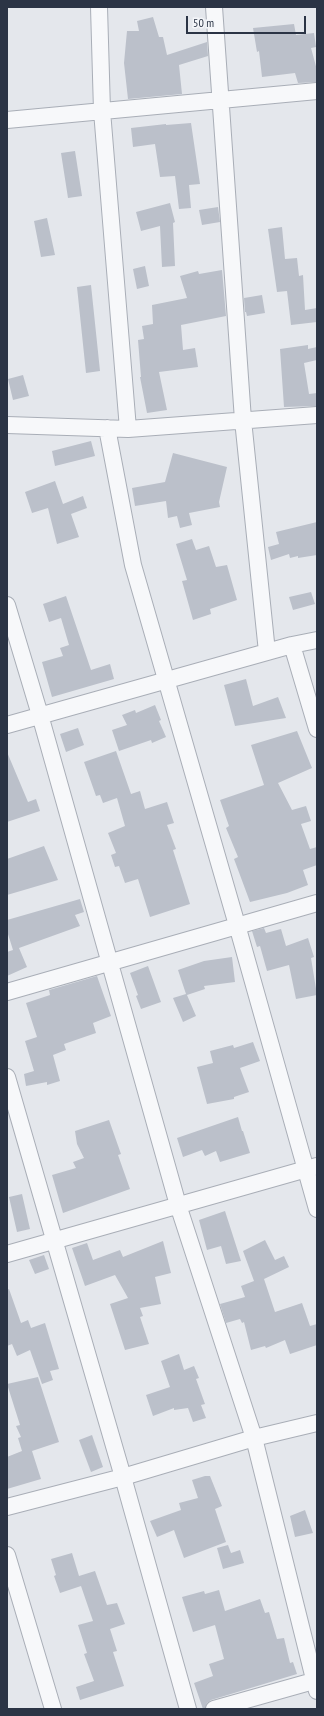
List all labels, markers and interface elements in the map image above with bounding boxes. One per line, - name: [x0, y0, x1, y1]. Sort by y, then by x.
- scale bar: [188, 8, 308, 34]
- text: 50 m: [193, 15, 214, 30]

